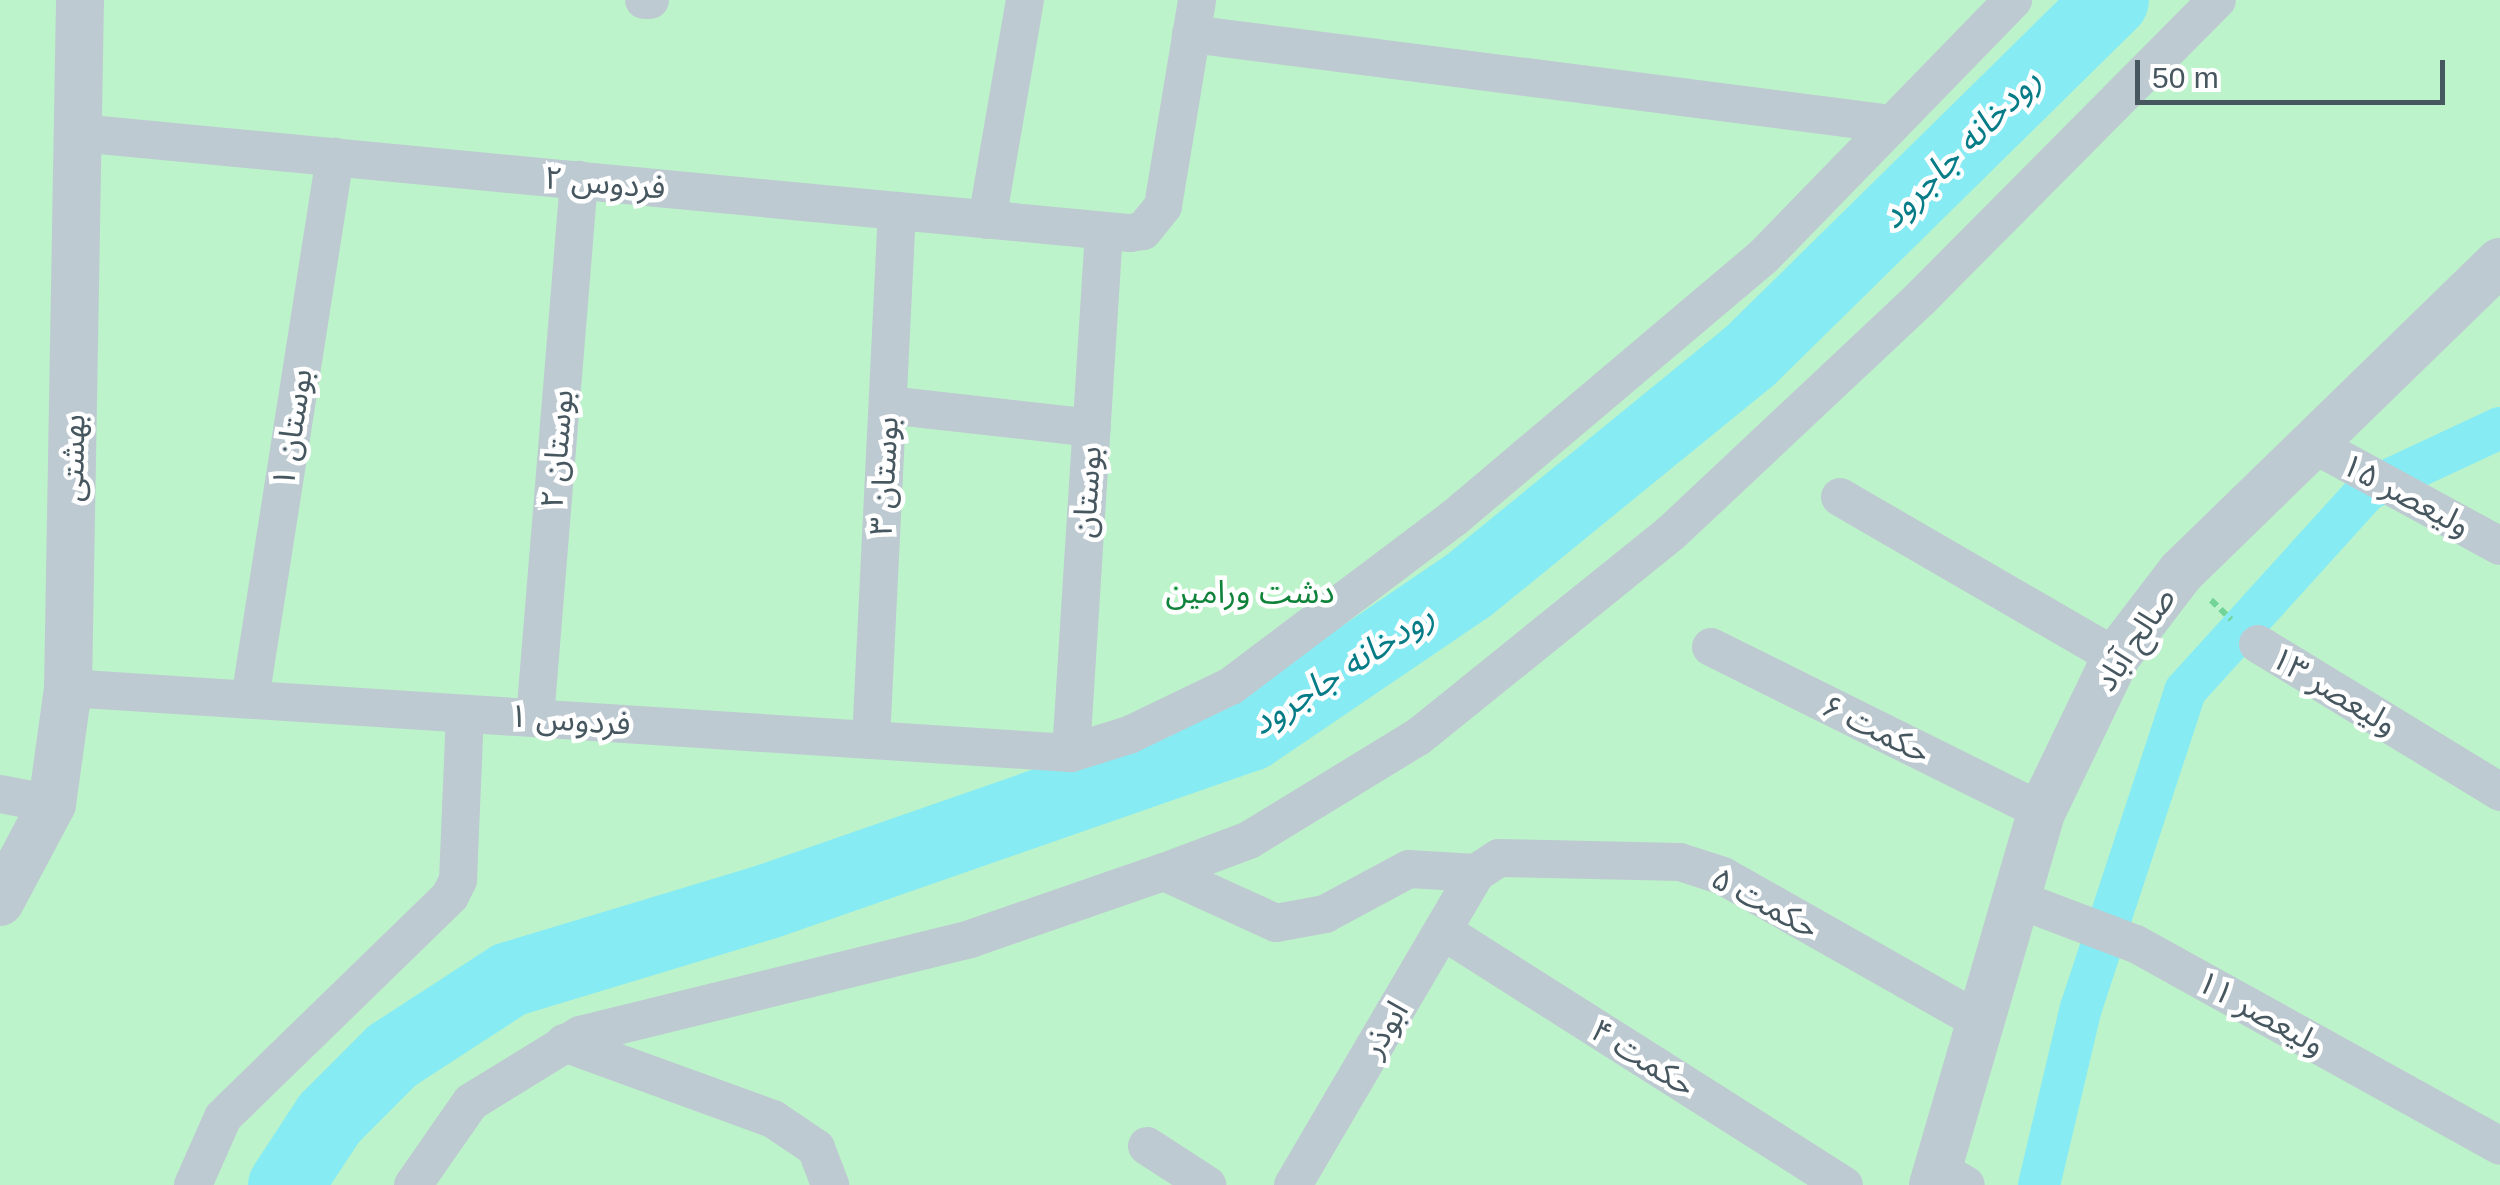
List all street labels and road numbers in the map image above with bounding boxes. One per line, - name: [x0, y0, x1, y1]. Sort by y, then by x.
- street label: فردوس ۲: [543, 159, 667, 207]
- street label: بوستان ۱: [264, 366, 320, 490]
- street label: بوستان ۲: [533, 388, 581, 510]
- street label: بهشتی: [53, 414, 93, 502]
- street label: بوستان ۳: [862, 415, 906, 537]
- street label: بوستان: [1065, 445, 1109, 539]
- street label: ۱۵ ولیعصر: [2335, 445, 2477, 545]
- street label: صالح آباد: [2086, 580, 2184, 698]
- street label: ولیعصر ۱۳: [2264, 639, 2404, 743]
- street label: حکمت ۶: [1816, 686, 1936, 772]
- street label: فردوس ۱: [508, 697, 632, 743]
- street label: حکمت ۵: [1705, 859, 1825, 947]
- street label: ولیعصر ۱۱: [2191, 962, 2331, 1064]
- street label: ابوذر: [1354, 994, 1416, 1064]
- street label: حکمت ۴: [1584, 1011, 1702, 1105]

